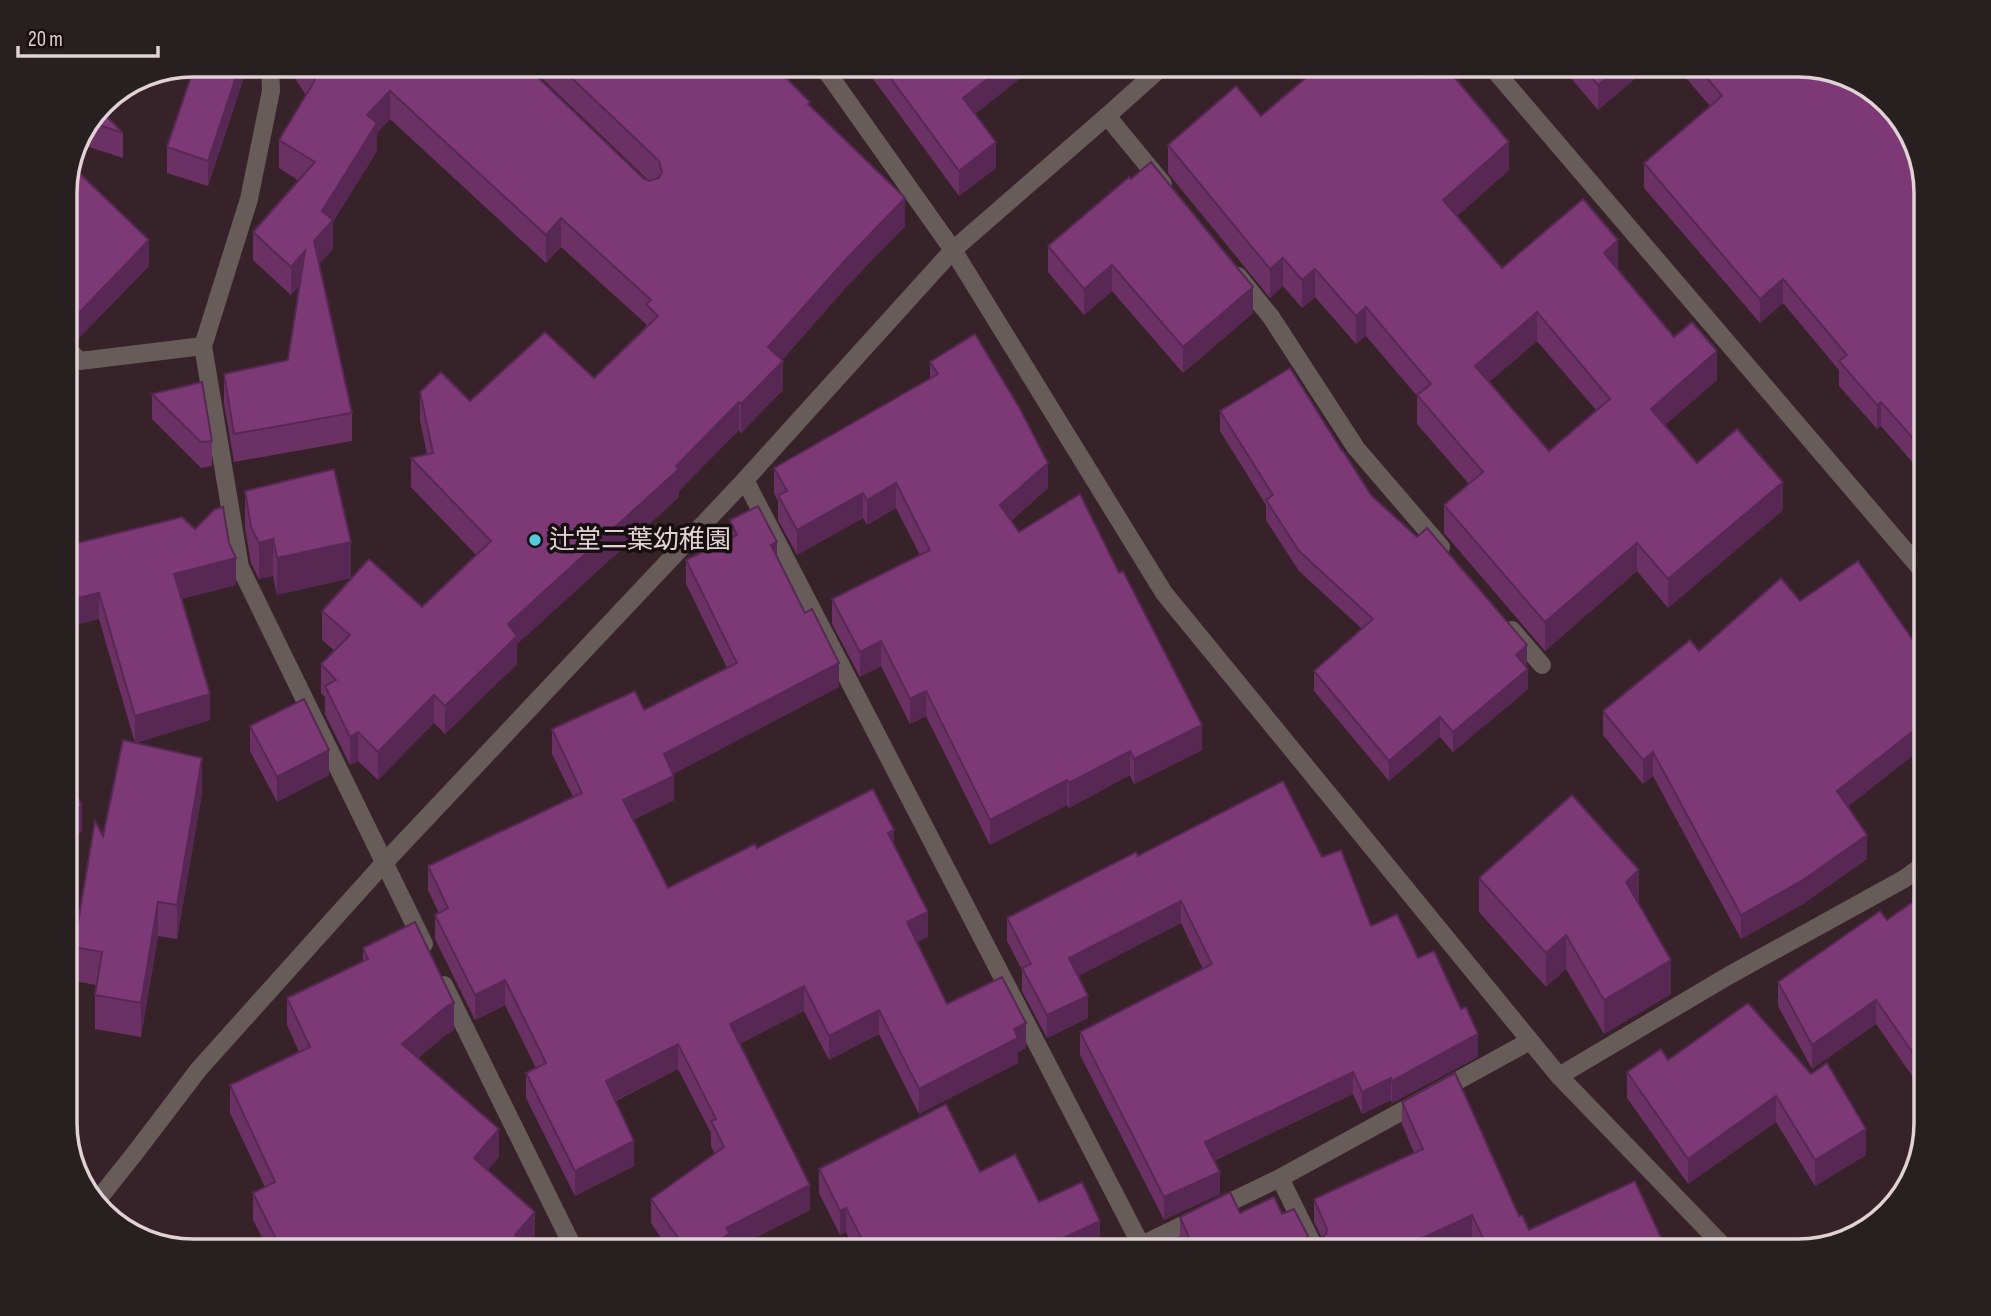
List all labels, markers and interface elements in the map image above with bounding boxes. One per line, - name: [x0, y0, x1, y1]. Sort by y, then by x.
- scale bar: [18, 14, 158, 58]
- text: 20 m: [28, 27, 63, 52]
- place label: 辻堂二葉幼稚園: [549, 525, 731, 556]
- marker: 辻堂二葉幼稚園: [527, 532, 543, 548]

